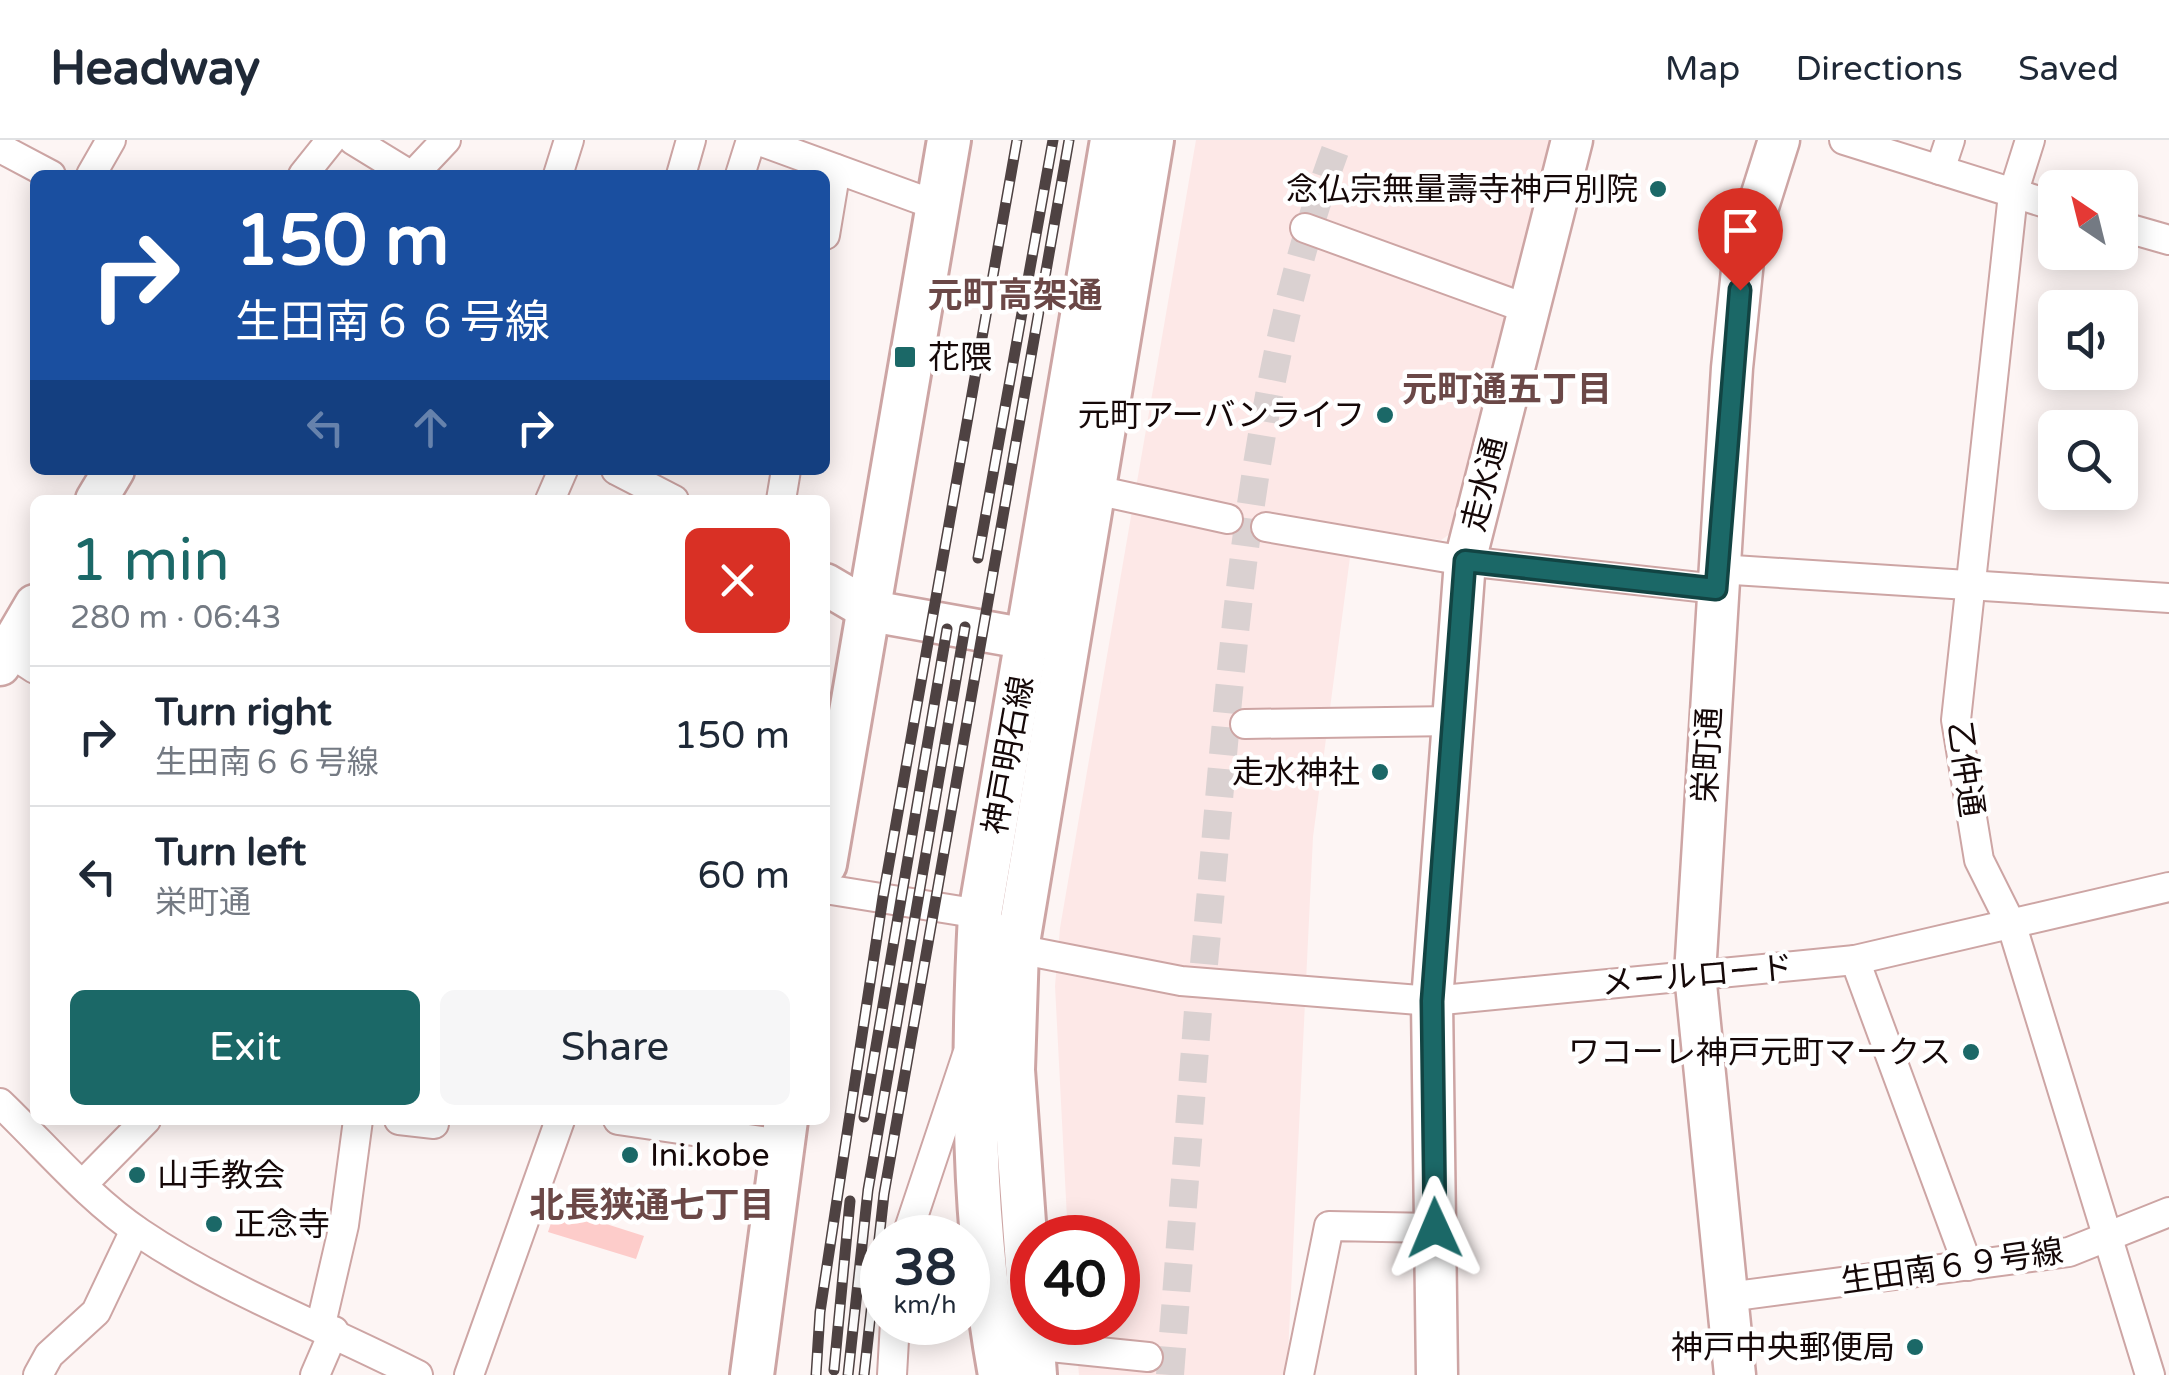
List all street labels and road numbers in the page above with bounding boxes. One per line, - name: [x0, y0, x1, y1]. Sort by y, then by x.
- street label: 走水通: [1455, 433, 1515, 535]
- street label: 神戸明石線: [976, 673, 1042, 837]
- street label: 栄町通: [1687, 706, 1729, 804]
- street label: 乙仲通: [1940, 719, 1991, 819]
- street label: メールロード: [1600, 949, 1794, 1003]
- street label: 生田南６９号線: [1839, 1233, 2066, 1301]

